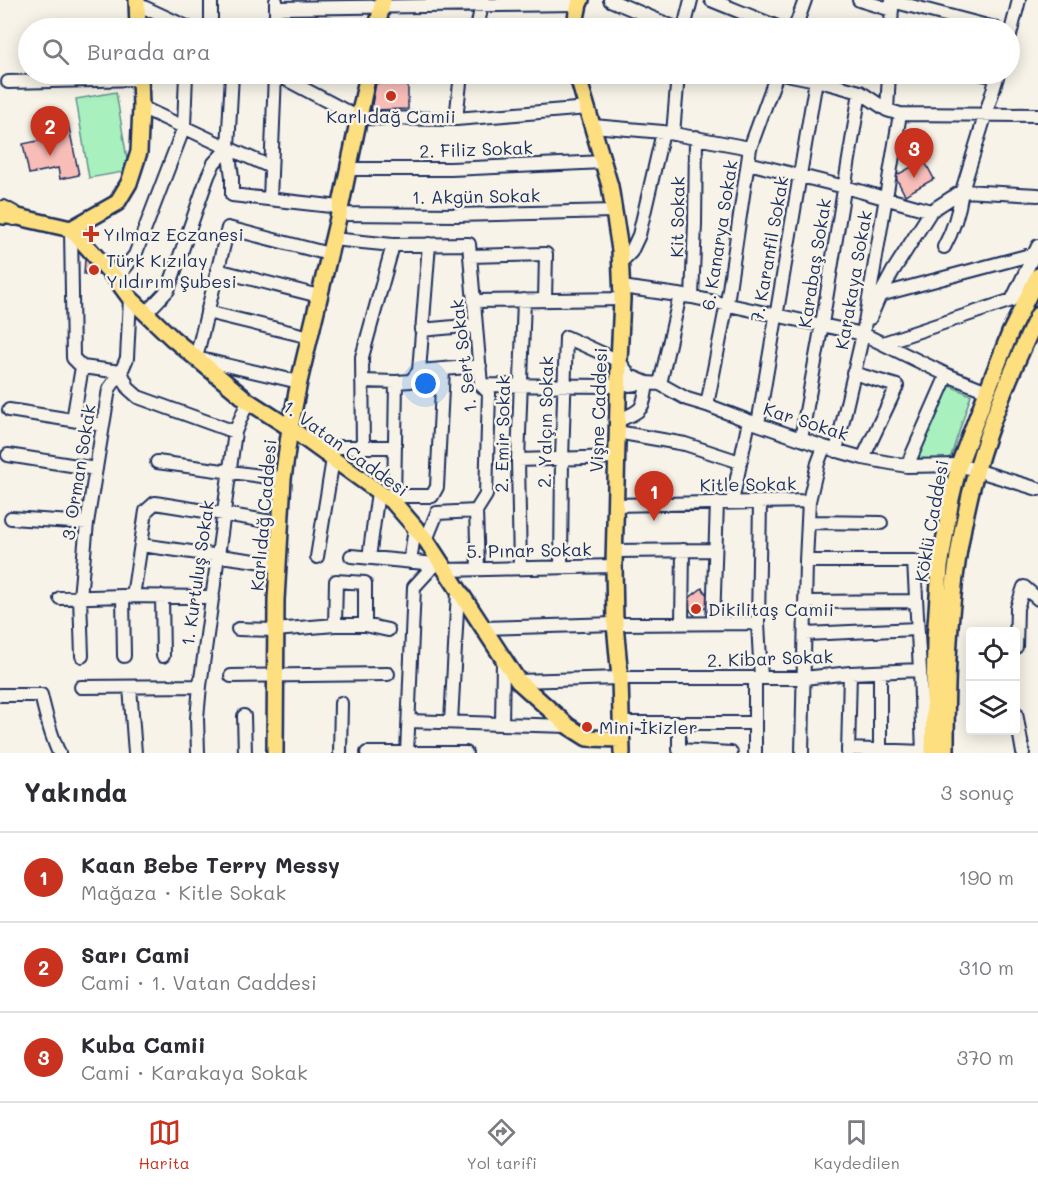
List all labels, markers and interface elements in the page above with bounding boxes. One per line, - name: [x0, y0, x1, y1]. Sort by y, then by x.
- search box: [18, 18, 1020, 84]
- icon: search: [39, 35, 72, 68]
- text: Burada ara: [87, 37, 211, 66]
- marker: Karlıdağ Camii: [384, 89, 398, 103]
- place label: Karlıdağ Camii: [326, 104, 456, 128]
- pin: 2: [31, 106, 70, 156]
- pin: 3: [894, 128, 934, 178]
- street label: 2. Filiz Sokak: [419, 135, 533, 163]
- street label: 6. Kanarya Sokak: [695, 158, 743, 312]
- street label: 7. Karanfil Sokak: [744, 174, 794, 324]
- street label: Kit Sokak: [664, 176, 690, 258]
- street label: 1. Akgün Sokak: [412, 183, 540, 209]
- street label: Karabaş Sokak: [792, 197, 836, 329]
- street label: Karakaya Sokak: [829, 209, 877, 351]
- place label: Yılmaz Eczanesi: [103, 222, 244, 246]
- marker: Yılmaz Eczanesi: [84, 227, 98, 241]
- place label: Türk Kızılay Yıldırım Şubesi: [106, 248, 237, 293]
- marker: Türk Kızılay Yıldırım Şubesi: [87, 263, 101, 277]
- street label: 1. Sert Sokak: [444, 298, 482, 414]
- street label: Vişne Caddesi: [584, 347, 612, 473]
- street label: 2. Yalçın Sokak: [532, 356, 558, 488]
- your location: [411, 369, 440, 398]
- street label: 2. Emir Sokak: [489, 375, 515, 493]
- street label: 1. Vatan Caddesi: [279, 394, 413, 502]
- street label: Kar Sokak: [760, 396, 852, 446]
- street label: 3. Orman Sokak: [55, 402, 101, 542]
- street label: Karlıdağ Caddesi: [244, 438, 282, 592]
- street label: Köklü Caddesi: [908, 458, 954, 584]
- street label: Kitle Sokak: [699, 471, 797, 497]
- pin: 1: [634, 472, 674, 521]
- street label: 1. Kurtuluş Sokak: [175, 499, 219, 647]
- street label: 5. Pınar Sokak: [466, 537, 592, 563]
- place label: Dikilitaş Camii: [708, 597, 834, 621]
- marker: Dikilitaş Camii: [689, 602, 703, 616]
- map controls: [966, 627, 1020, 735]
- button: locate: [966, 627, 1020, 681]
- street label: 2. Kibar Sokak: [707, 644, 833, 672]
- button: layers: [966, 681, 1020, 735]
- place label: Mini İkizler: [599, 715, 698, 739]
- marker: Mini İkizler: [580, 720, 594, 734]
- text: Yakında: [24, 775, 127, 809]
- text: 3 sonuç: [941, 779, 1014, 805]
- text: Kaan Bebe Terry Messy: [81, 850, 340, 879]
- text: 1: [39, 864, 48, 890]
- text: 190 m: [959, 864, 1014, 890]
- text: Mağaza · Kitle Sokak: [81, 879, 286, 905]
- text: Sarı Cami: [81, 940, 190, 969]
- text: 2: [38, 954, 49, 980]
- text: 310 m: [959, 954, 1014, 980]
- text: Cami · 1. Vatan Caddesi: [81, 969, 317, 995]
- text: Kuba Camii: [81, 1030, 206, 1059]
- text: 3: [38, 1044, 50, 1070]
- text: 370 m: [956, 1044, 1014, 1070]
- text: Cami · Karakaya Sokak: [81, 1059, 308, 1085]
- tab: Harita: [138, 1116, 190, 1173]
- tab: Yol tarifi: [467, 1116, 537, 1173]
- tab: Kaydedilen: [814, 1116, 900, 1173]

